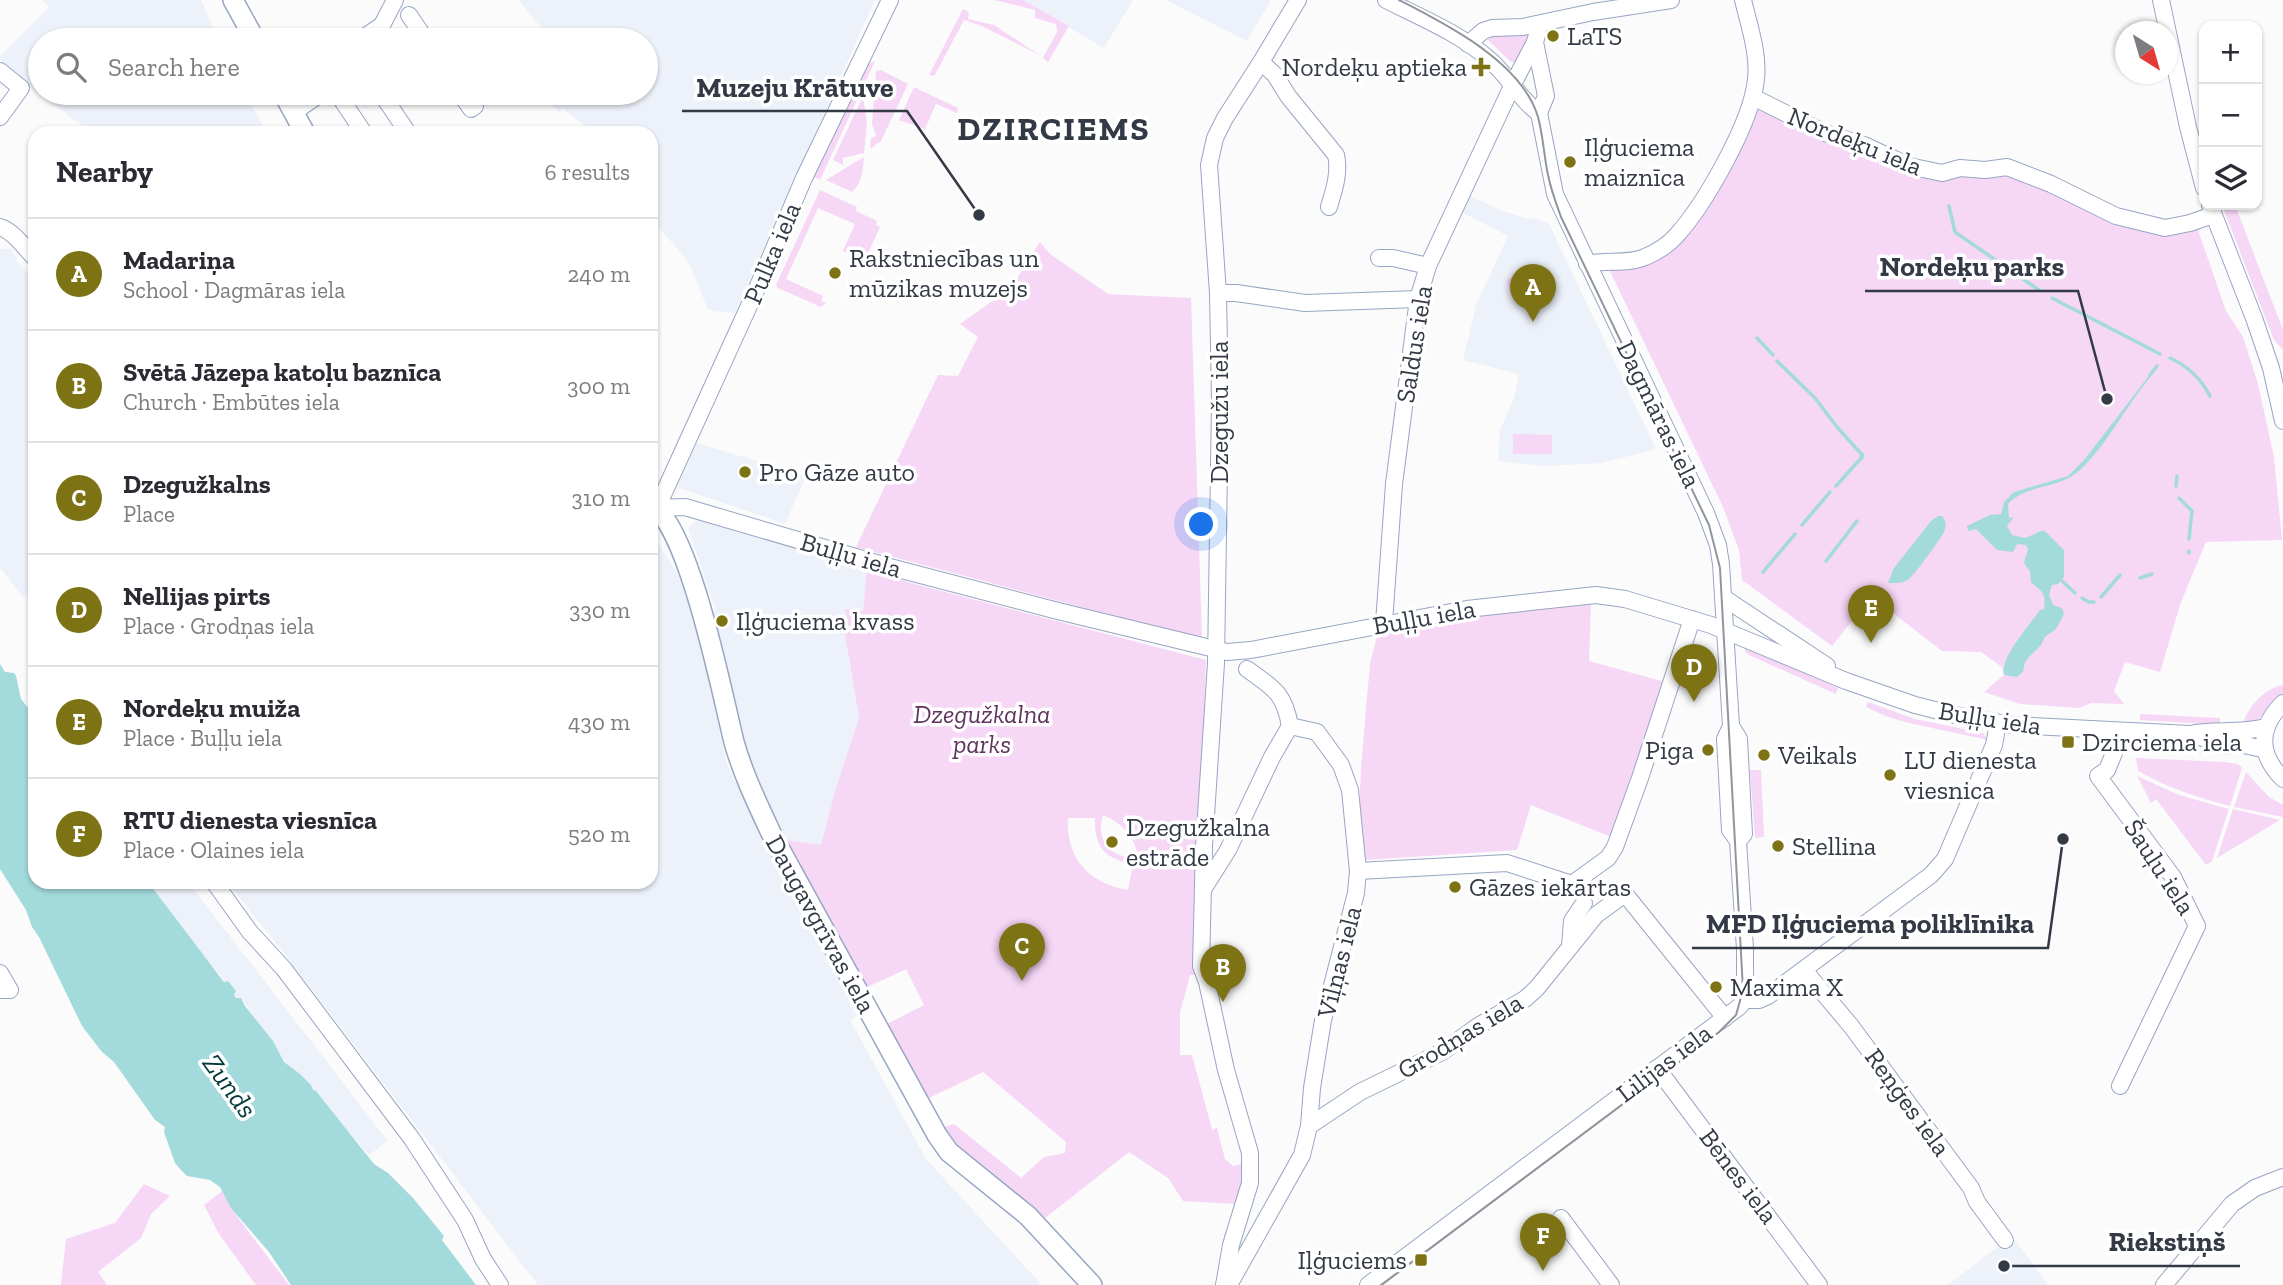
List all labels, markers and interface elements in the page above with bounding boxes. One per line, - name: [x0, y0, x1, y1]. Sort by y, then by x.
- place label: LaTS: [1567, 20, 1622, 52]
- north arrow: [2115, 21, 2178, 84]
- map controls: [2199, 21, 2262, 210]
- button: +: [2199, 21, 2262, 84]
- search box: [28, 28, 658, 105]
- marker: LaTS: [1545, 28, 1561, 44]
- icon: search: [52, 48, 90, 86]
- text: Search here: [108, 51, 240, 83]
- place label: Nordeķu aptieka: [1282, 51, 1467, 83]
- marker: Nordeķu aptieka: [1473, 59, 1489, 75]
- callout: Muzeju Krātuve: [682, 62, 907, 111]
- text: Muzeju Krātuve: [696, 71, 894, 104]
- button: −: [2199, 84, 2262, 147]
- street label: Nordeķu iela: [1783, 100, 1927, 183]
- district label: DZIRCIEMS: [957, 109, 1151, 148]
- place label: Iļģuciema maiznīca: [1584, 131, 1695, 193]
- button: layers: [2199, 147, 2262, 210]
- text: Nearby: [56, 154, 153, 190]
- marker: Iļģuciema maiznīca: [1562, 154, 1578, 170]
- text: 6 results: [544, 158, 630, 186]
- street label: Pulka iela: [736, 197, 808, 309]
- place label: Rakstniecības un mūzikas muzejs: [849, 242, 1039, 304]
- callout: Nordeķu parks: [1865, 242, 2078, 291]
- text: Madariņa: [123, 244, 235, 276]
- text: Nordeķu parks: [1880, 250, 2065, 283]
- text: A: [71, 260, 87, 288]
- text: 240 m: [567, 260, 630, 288]
- pin: A: [1510, 264, 1556, 322]
- marker: Rakstniecības un mūzikas muzejs: [827, 265, 843, 281]
- text: School · Dagmāras iela: [123, 276, 345, 304]
- street label: Saldus iela: [1389, 283, 1439, 405]
- street label: Dagmāras iela: [1610, 335, 1709, 493]
- street label: Dzegužu iela: [1203, 340, 1235, 483]
- text: Svētā Jāzepa katoļu baznīca: [123, 356, 441, 388]
- text: B: [72, 372, 86, 400]
- text: 300 m: [567, 372, 630, 400]
- text: Church · Embūtes iela: [123, 388, 340, 416]
- place label: Pro Gāze auto: [759, 456, 915, 488]
- marker: Pro Gāze auto: [737, 464, 753, 480]
- text: Dzegužkalns: [123, 468, 271, 500]
- text: C: [72, 484, 86, 512]
- text: 310 m: [572, 484, 630, 512]
- text: Place: [123, 500, 175, 528]
- your location: [1184, 507, 1218, 541]
- street label: Buļļu iela: [797, 525, 906, 585]
- text: Nellijas pirts: [123, 580, 270, 612]
- pin: E: [1848, 585, 1894, 643]
- street label: Buļļu iela: [1370, 592, 1478, 642]
- text: D: [71, 596, 87, 624]
- text: 330 m: [569, 596, 630, 624]
- place label: Iļģuciema kvass: [736, 605, 915, 637]
- text: Place · Grodņas iela: [123, 612, 314, 640]
- marker: Iļģuciema kvass: [714, 613, 730, 629]
- pin: D: [1671, 644, 1717, 702]
- text: Nordeķu muiža: [123, 692, 300, 724]
- street label: Buļļu iela: [1936, 694, 2044, 742]
- park label: Dzegužkalna parks: [914, 698, 1050, 760]
- text: E: [72, 708, 86, 736]
- text: 430 m: [568, 708, 630, 736]
- text: Place · Buļļu iela: [123, 724, 282, 752]
- place label: Dzirciema iela: [2082, 726, 2242, 758]
- place label: Piga: [1645, 734, 1694, 766]
- marker: Dzirciema iela: [2060, 734, 2076, 750]
- place label: Veikals: [1777, 739, 1857, 771]
- marker: Piga: [1700, 742, 1716, 758]
- place label: LU dienesta viesnica: [1904, 744, 2037, 806]
- marker: Veikals: [1756, 747, 1772, 763]
- marker: LU dienesta viesnica: [1882, 767, 1898, 783]
- text: RTU dienesta viesnīca: [123, 804, 377, 836]
- place label: Dzegužkalna estrāde: [1126, 811, 1270, 873]
- street label: Šauļu iela: [2117, 813, 2203, 921]
- text: F: [72, 820, 86, 848]
- text: 520 m: [568, 820, 630, 848]
- street label: Daugavgrīvas iela: [759, 829, 883, 1019]
- place label: Stellina: [1792, 830, 1877, 862]
- marker: Dzegužkalna estrāde: [1104, 834, 1120, 850]
- text: Place · Olaines iela: [123, 836, 304, 864]
- marker: Stellina: [1770, 838, 1786, 854]
- place label: Gāzes iekārtas: [1469, 871, 1631, 903]
- marker: Gāzes iekārtas: [1447, 879, 1463, 895]
- callout: MFD Iļģuciema poliklīnika: [1692, 899, 2048, 948]
- street label: Viļņas iela: [1309, 902, 1368, 1022]
- text: MFD Iļģuciema poliklīnika: [1706, 907, 2034, 940]
- pin: C: [999, 923, 1045, 981]
- pin: B: [1200, 944, 1246, 1002]
- place label: Maxima X: [1730, 971, 1843, 1003]
- marker: Maxima X: [1708, 979, 1724, 995]
- street label: Grodņas iela: [1392, 986, 1529, 1086]
- street label: Lilijas iela: [1610, 1017, 1718, 1109]
- street label: Reņģes iela: [1858, 1042, 1958, 1163]
- water label: Zunds: [196, 1048, 264, 1124]
- street label: Bēnes iela: [1693, 1122, 1786, 1230]
- pin: F: [1520, 1213, 1566, 1271]
- callout: Riekstiņš: [2095, 1217, 2240, 1266]
- text: Riekstiņš: [2108, 1225, 2226, 1258]
- place label: Iļģuciems: [1298, 1244, 1407, 1276]
- marker: Iļģuciems: [1413, 1252, 1429, 1268]

